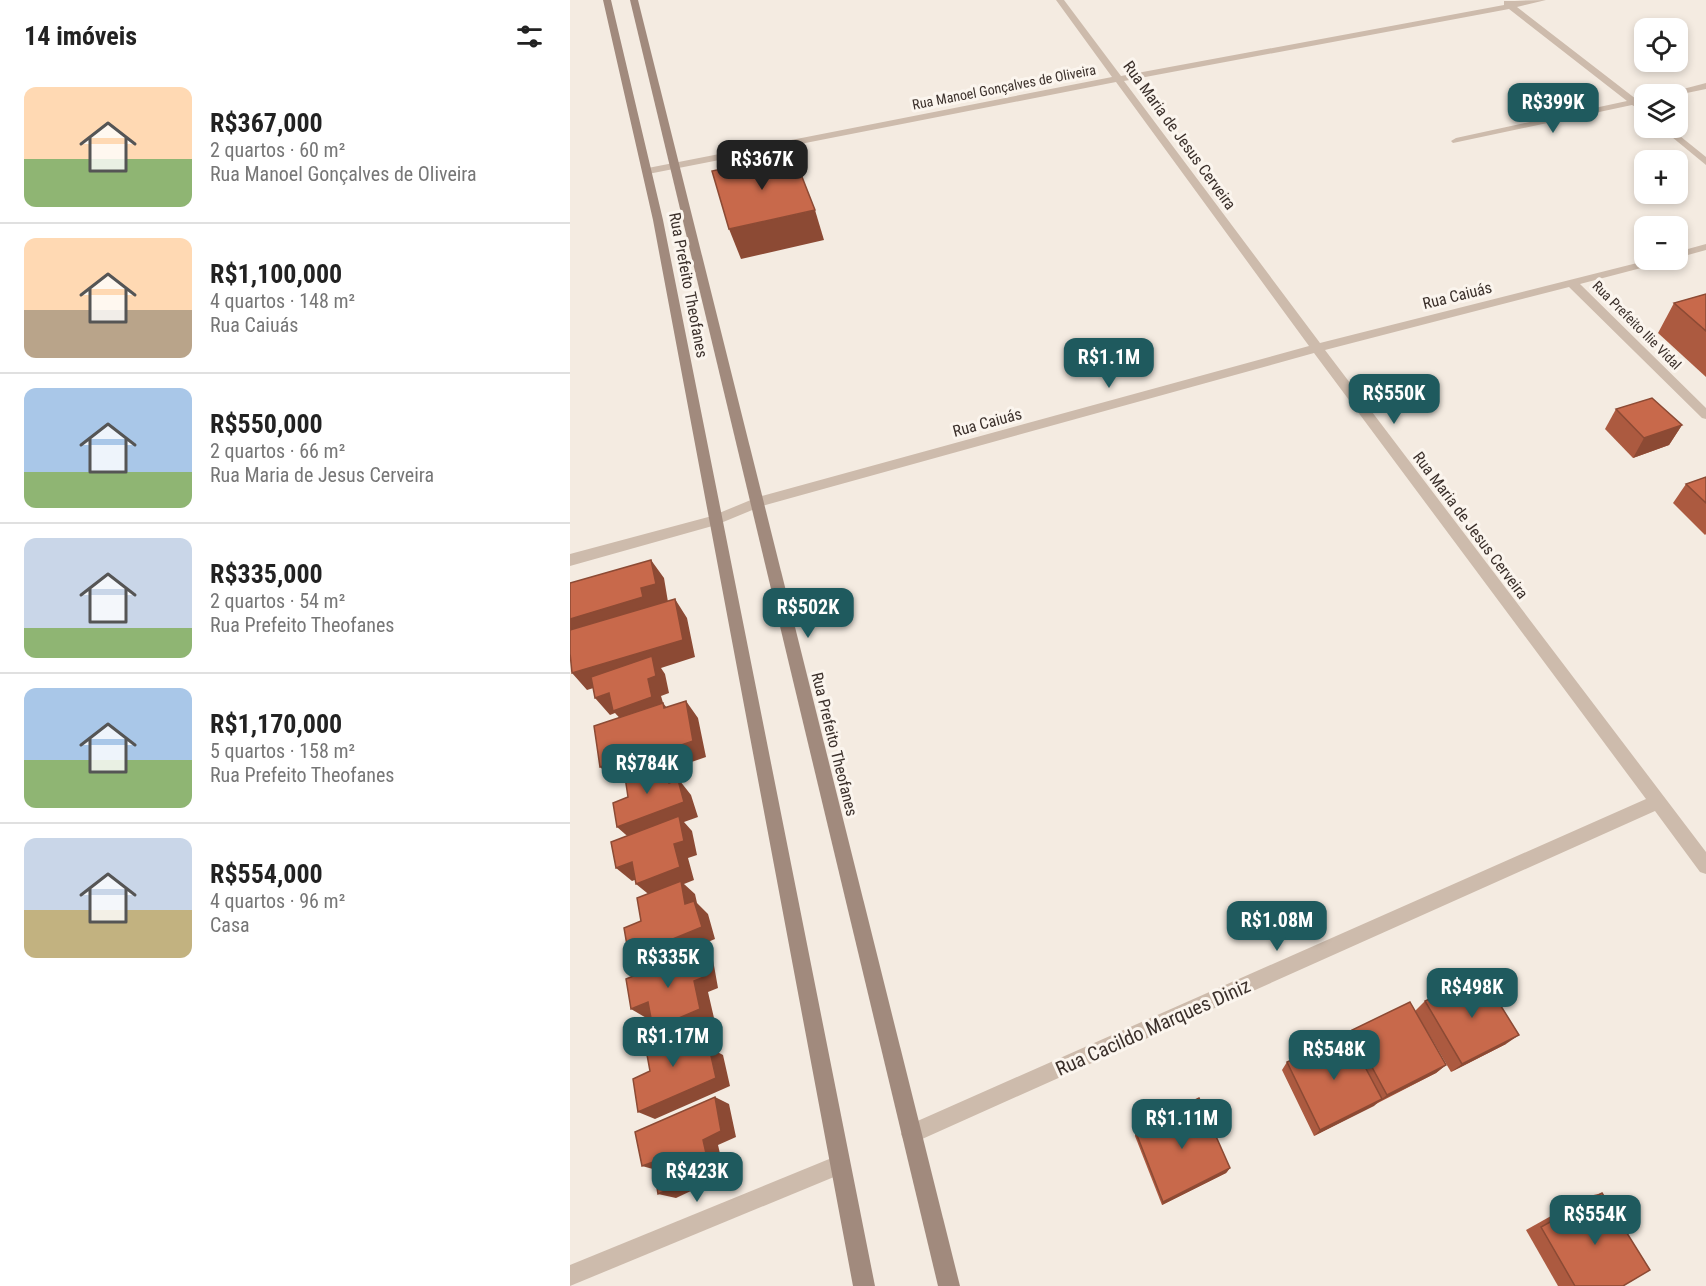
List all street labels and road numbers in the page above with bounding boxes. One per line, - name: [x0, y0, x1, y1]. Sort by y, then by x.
- street label: Rua Maria de Jesus Cerveira: [1119, 57, 1240, 213]
- street label: Rua Manoel Gonçalves de Oliveira: [911, 61, 1097, 113]
- street label: Rua Prefeito Theofanes: [665, 211, 712, 359]
- street label: Rua Prefeito Ilie Vidal: [1589, 277, 1685, 373]
- street label: Rua Caiuás: [1421, 278, 1494, 313]
- street label: Rua Caiuás: [951, 404, 1024, 441]
- street label: Rua Maria de Jesus Cerveira: [1409, 448, 1532, 603]
- street label: Rua Prefeito Theofanes: [807, 670, 862, 818]
- street label: Rua Cacildo Marques Diniz: [1052, 973, 1254, 1081]

